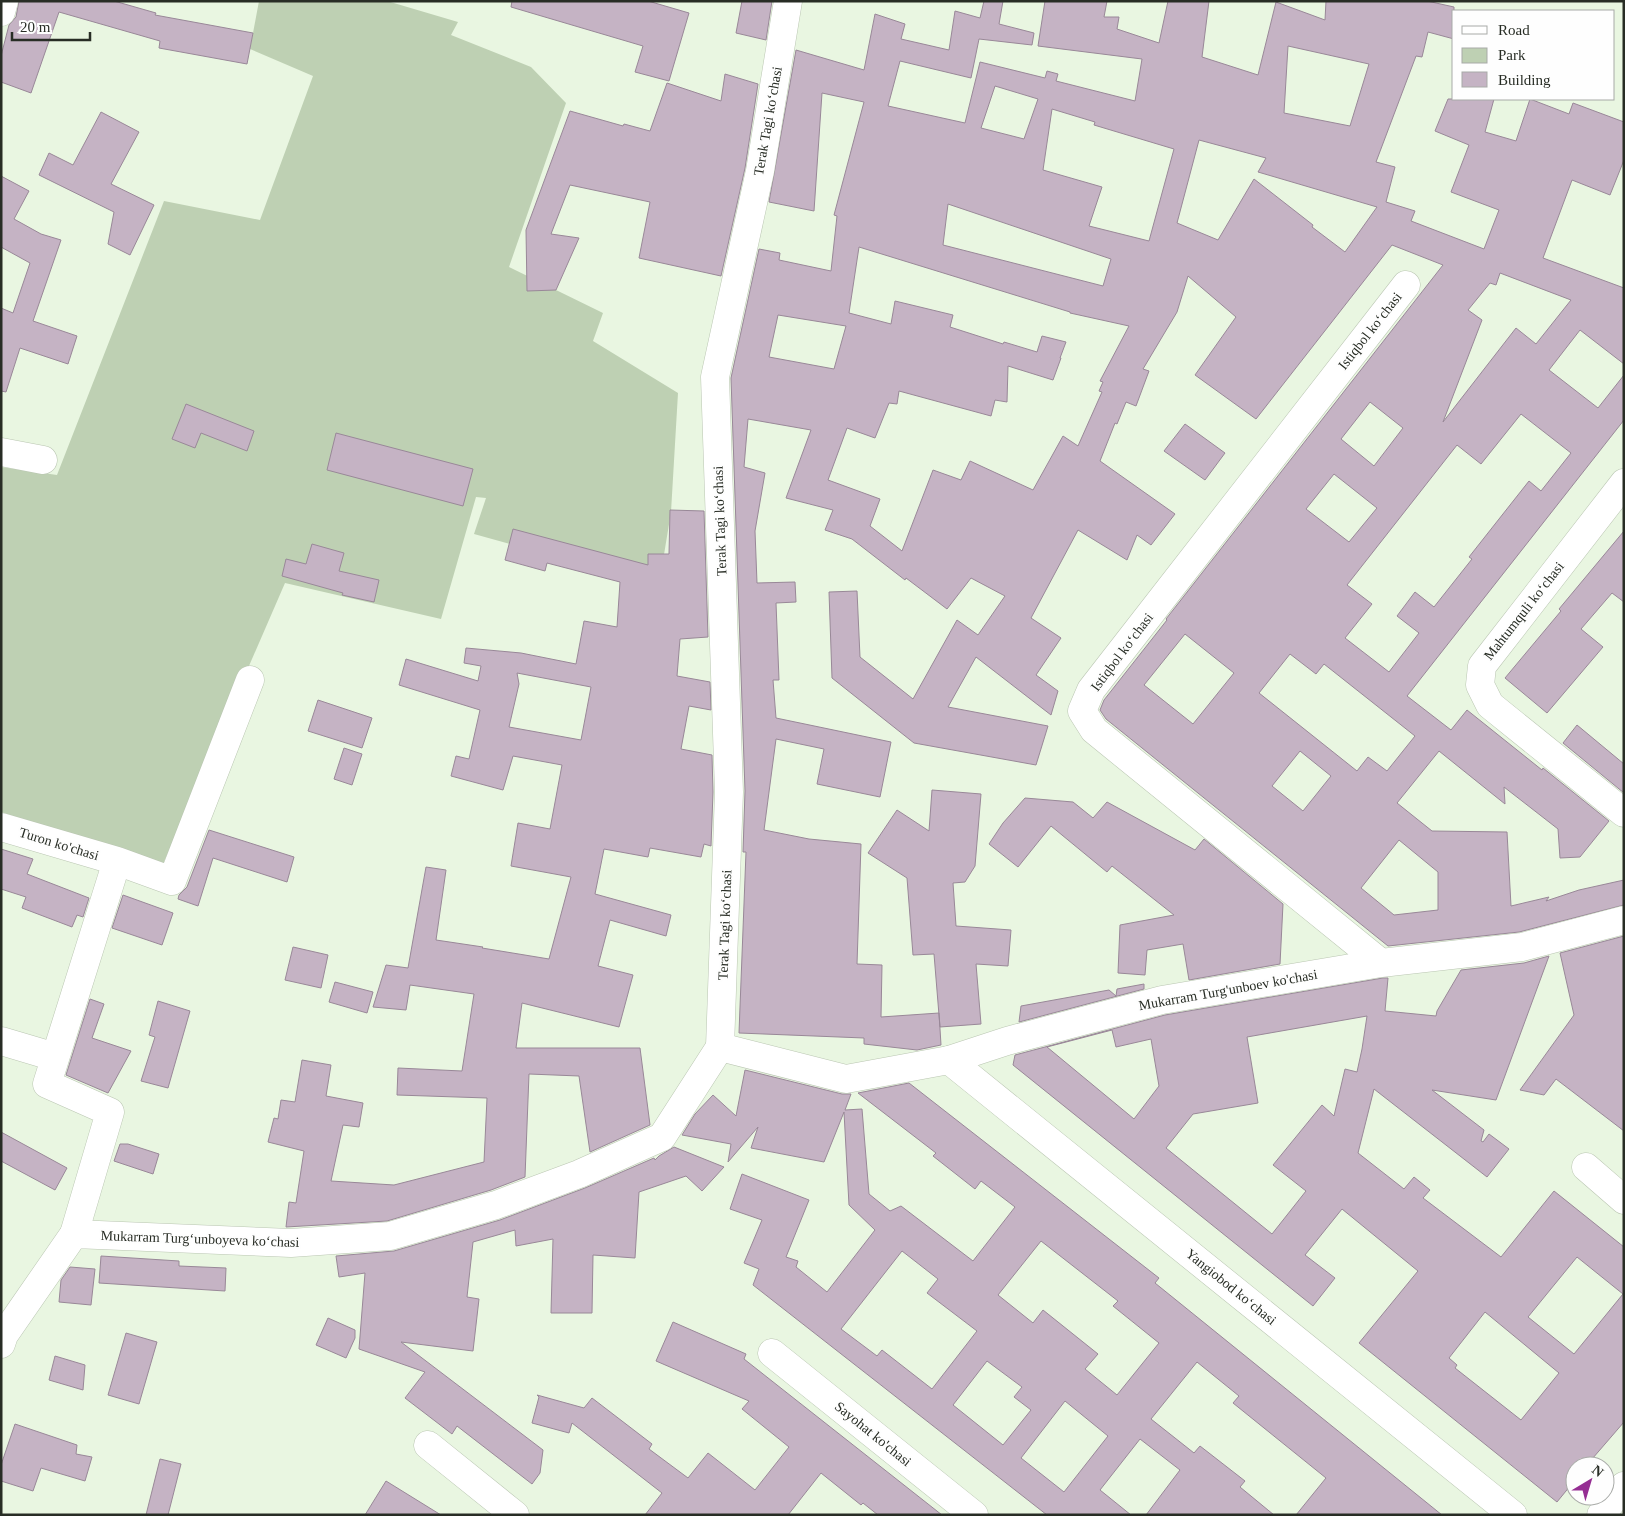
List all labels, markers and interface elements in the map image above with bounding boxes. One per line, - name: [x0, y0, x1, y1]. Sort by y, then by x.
- scale bar: [12, 10, 90, 42]
- legend: [1452, 10, 1615, 100]
- text: 20 m: [20, 19, 51, 35]
- text: Road: [1498, 22, 1530, 38]
- text: Park: [1498, 47, 1526, 63]
- street label: Terak Tagi koʻchasi: [751, 65, 785, 177]
- text: Building: [1498, 72, 1551, 88]
- street label: Istiqbol koʻchasi: [1335, 289, 1405, 373]
- street label: Terak Tagi koʻchasi: [711, 465, 729, 576]
- street label: Mahtumquli koʻchasi: [1481, 559, 1567, 663]
- street label: Istiqbol koʻchasi: [1088, 610, 1156, 694]
- street label: Turon ko'chasi: [17, 825, 101, 863]
- street label: Terak Tagi koʻchasi: [716, 869, 734, 980]
- street label: Mukarram Turg'unboev ko'chasi: [1137, 967, 1319, 1013]
- street label: Mukarram Turgʻunboyeva koʻchasi: [100, 1228, 300, 1250]
- street label: Yangiobod koʻchasi: [1183, 1246, 1279, 1328]
- street label: Sayohat ko'chasi: [832, 1399, 914, 1469]
- north arrow: [1565, 1456, 1615, 1506]
- text: N: [1589, 1462, 1606, 1480]

